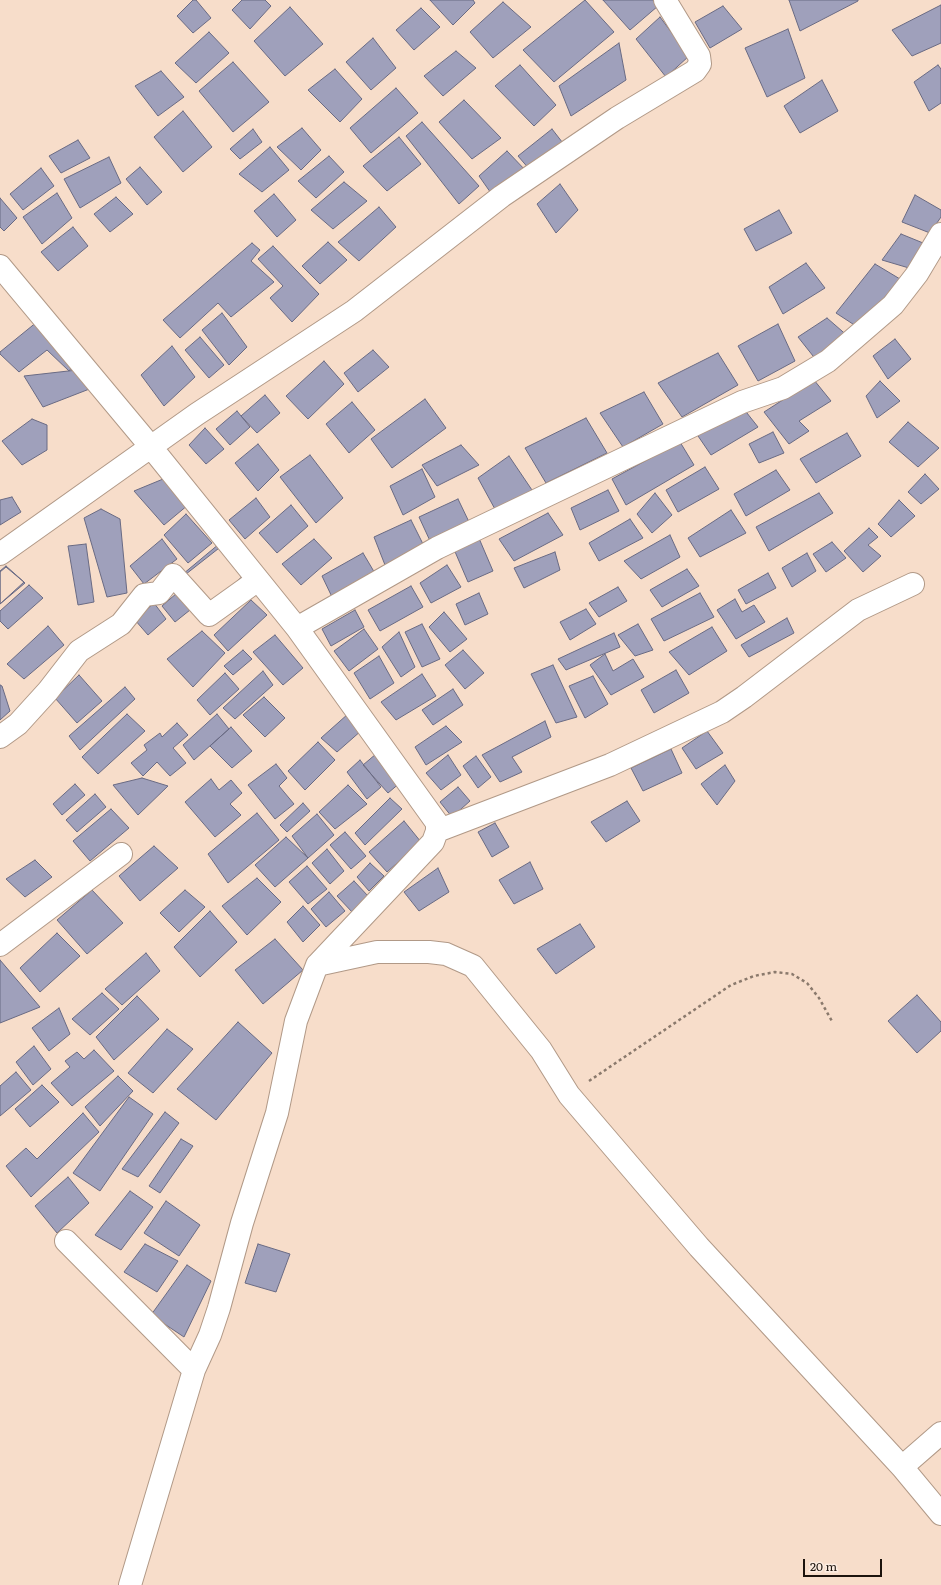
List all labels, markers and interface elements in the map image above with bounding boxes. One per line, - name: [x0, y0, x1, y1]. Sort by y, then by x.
- scale bar: [805, 1551, 884, 1577]
- text: 20 m: [810, 1557, 837, 1575]

